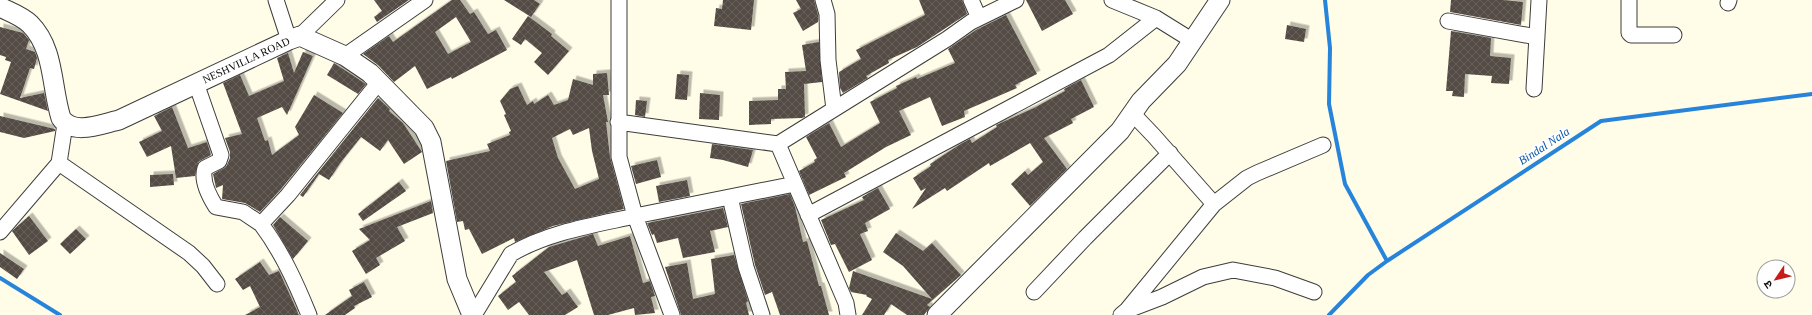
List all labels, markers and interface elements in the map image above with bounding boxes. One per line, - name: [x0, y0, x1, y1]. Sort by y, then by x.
- street label: NESHVILLA ROAD: [200, 34, 292, 86]
- water label: Bindal Nala: [1516, 124, 1572, 168]
- north arrow: [1756, 259, 1796, 299]
- text: उ: [1761, 278, 1775, 291]

